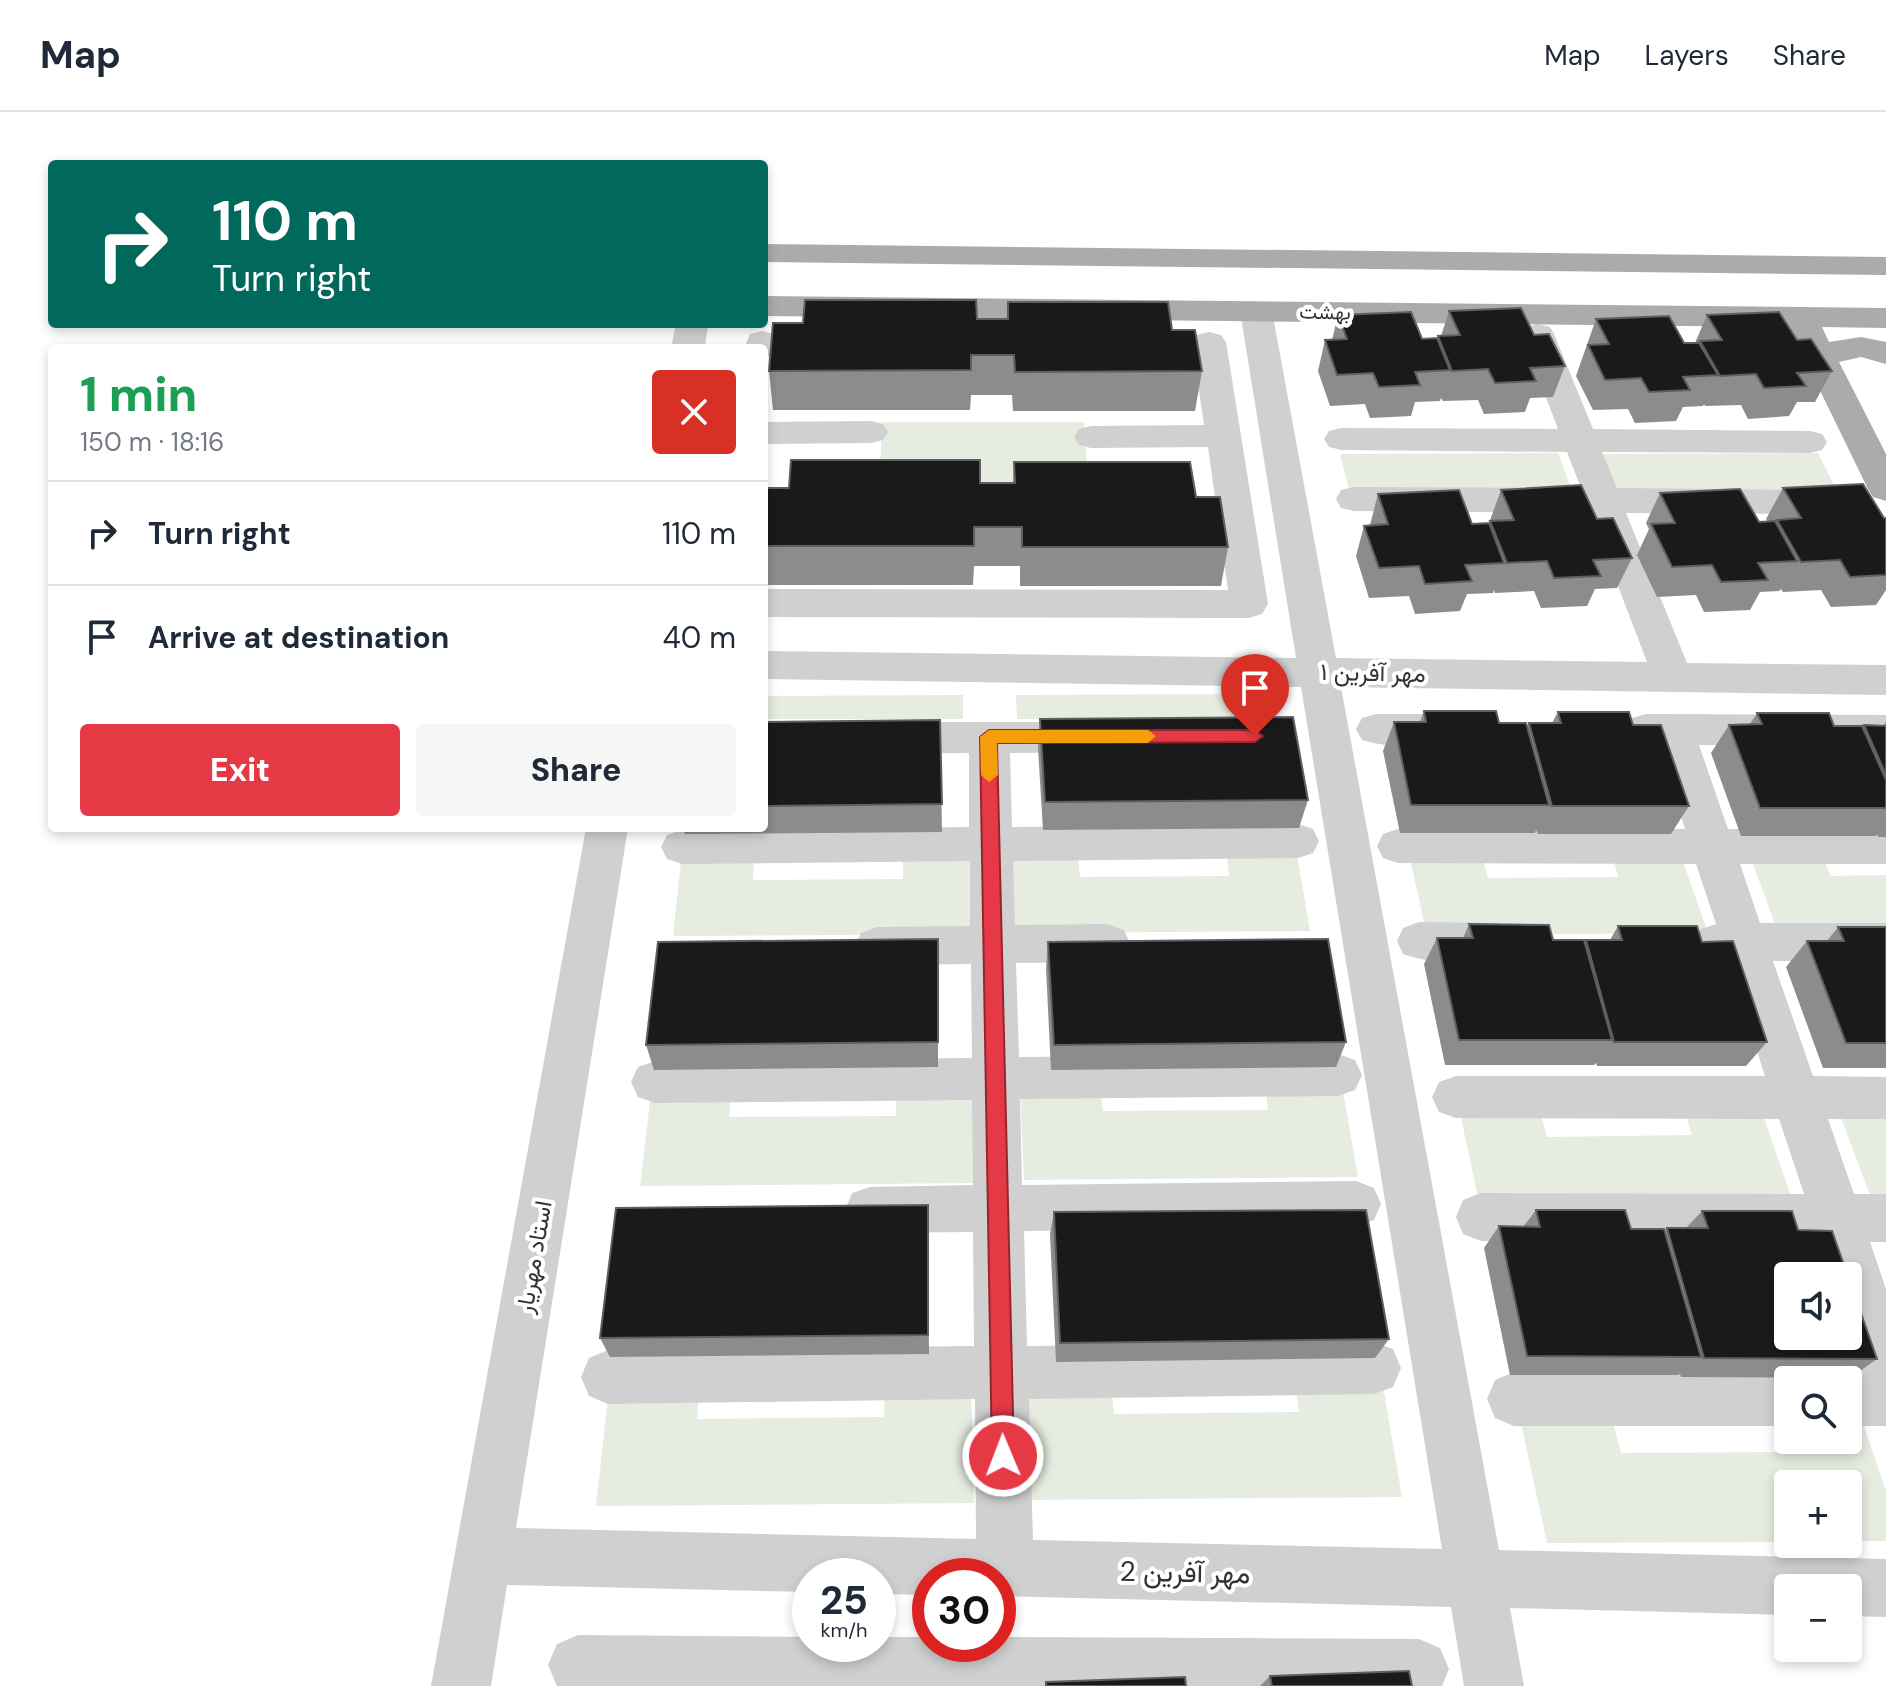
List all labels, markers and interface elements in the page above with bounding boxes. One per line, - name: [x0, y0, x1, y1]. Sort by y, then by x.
- text: Map: [40, 30, 121, 80]
- text: Map: [1544, 37, 1601, 74]
- text: Layers: [1645, 37, 1729, 74]
- text: Share: [1773, 37, 1846, 74]
- text: 110 m: [212, 184, 358, 257]
- icon: right: [80, 192, 184, 296]
- text: Turn right: [212, 255, 371, 302]
- street label: بهشت: [1299, 299, 1351, 325]
- text: 1 min: [80, 363, 197, 426]
- button: close: [652, 370, 736, 454]
- text: 150 m · 18:16: [80, 425, 224, 459]
- icon: right: [80, 511, 124, 555]
- text: Turn right: [148, 514, 291, 553]
- text: 110 m: [662, 514, 736, 553]
- icon: arrive: [80, 615, 124, 659]
- text: Arrive at destination: [148, 618, 449, 657]
- text: 40 m: [663, 618, 736, 657]
- pin: [1221, 654, 1289, 736]
- street label: مهر آفرین ۱: [1320, 656, 1426, 689]
- icon: arrive: [1233, 666, 1277, 710]
- button: Exit: [80, 724, 400, 816]
- button: Share: [416, 724, 736, 816]
- street label: استاد مهریار: [508, 1198, 559, 1317]
- map controls: [1774, 1262, 1862, 1662]
- button: sound: [1774, 1262, 1862, 1350]
- button: search: [1774, 1366, 1862, 1454]
- position arrow: [961, 1414, 1045, 1498]
- button: +: [1774, 1470, 1862, 1558]
- street label: مهر آفرین 2: [1119, 1553, 1251, 1592]
- speed limit sign: 30: [912, 1558, 1016, 1662]
- text: 25: [820, 1574, 868, 1626]
- button: −: [1774, 1574, 1862, 1662]
- text: km/h: [820, 1617, 868, 1643]

